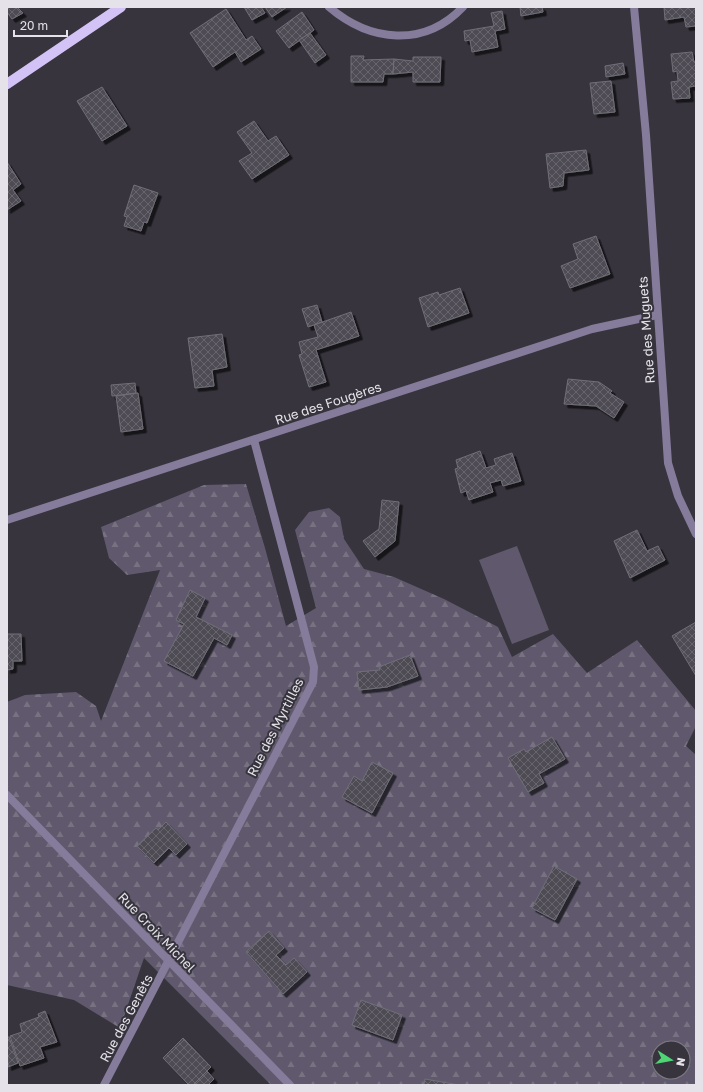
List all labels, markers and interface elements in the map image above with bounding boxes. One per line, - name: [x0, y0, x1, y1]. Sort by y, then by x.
- scale bar: [14, 12, 67, 38]
- text: 20 m: [20, 18, 48, 33]
- street label: Rue des Muguets: [634, 276, 658, 384]
- street label: Rue des Fougères: [273, 378, 383, 428]
- street label: Rue des Myrtilles: [243, 675, 307, 779]
- street label: Rue Croix Michel: [115, 889, 199, 975]
- street label: Rue des Genêts: [96, 971, 156, 1065]
- north arrow: [651, 1040, 691, 1080]
- text: N: [674, 1057, 688, 1067]

